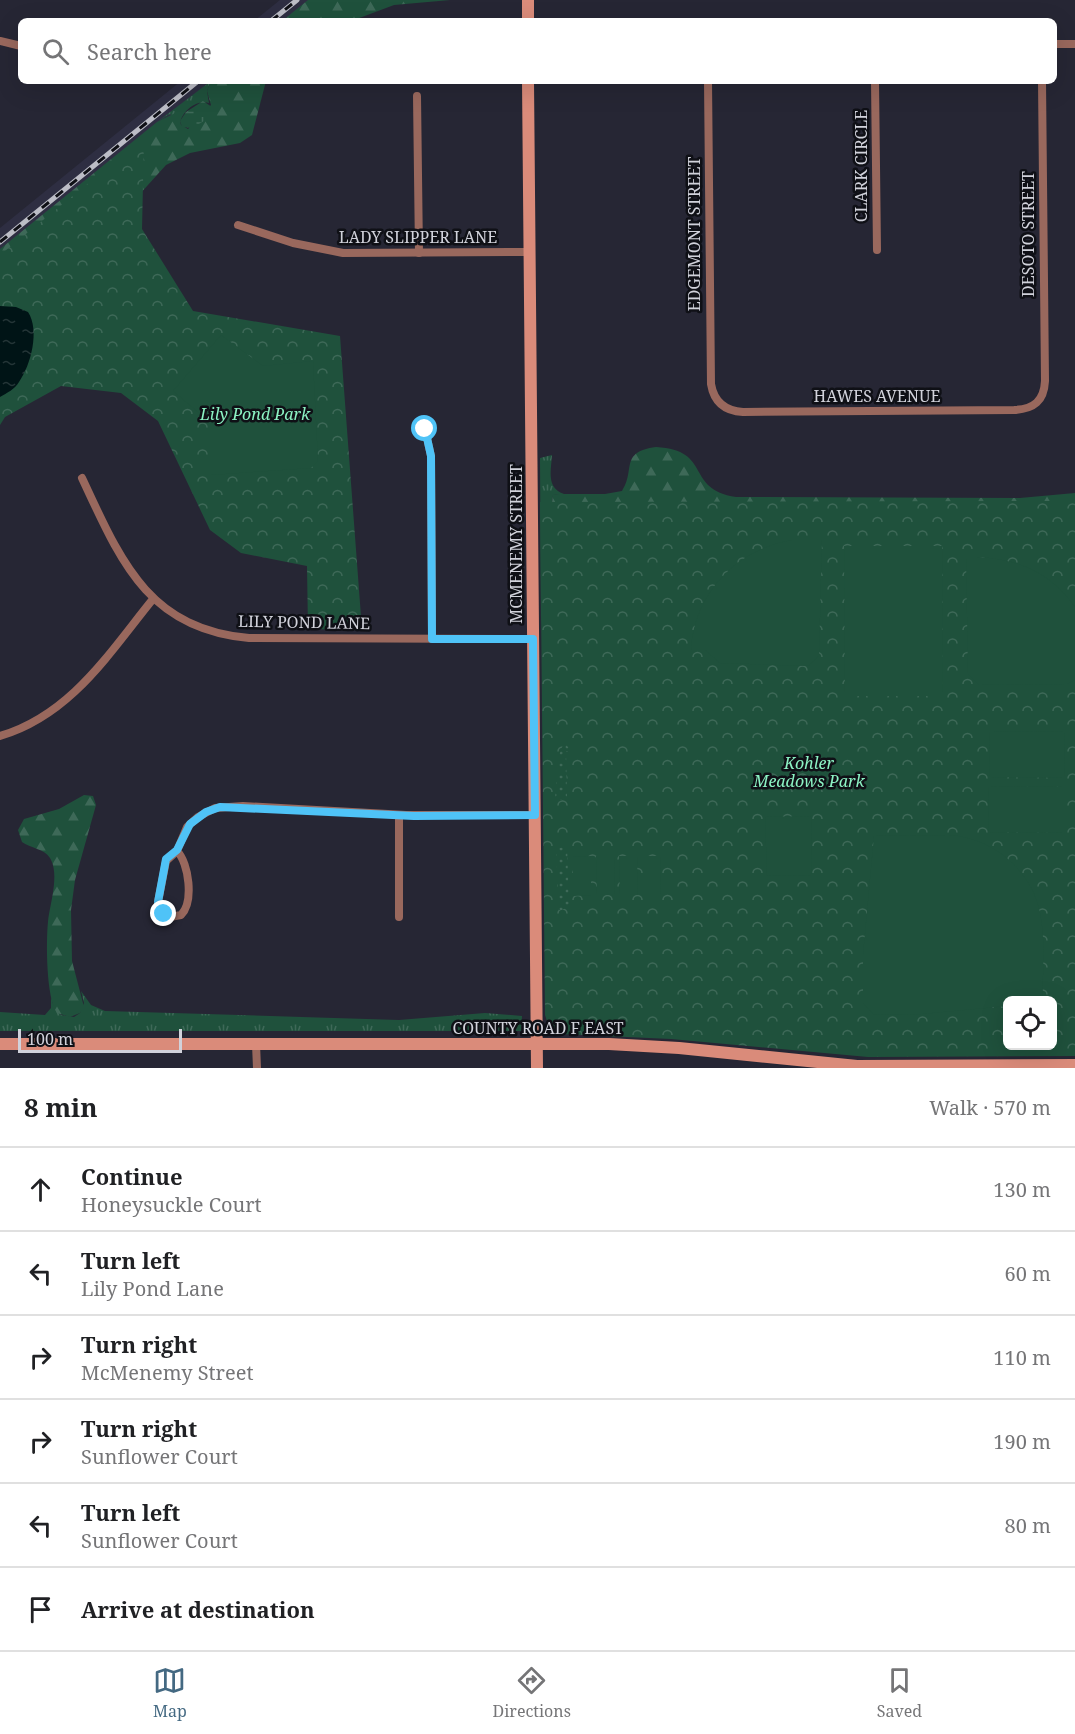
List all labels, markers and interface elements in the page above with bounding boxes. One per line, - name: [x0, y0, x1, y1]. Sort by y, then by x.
- search box: [18, 18, 1057, 84]
- icon: search: [39, 35, 72, 68]
- text: Search here: [87, 36, 212, 66]
- street label: CLARK CIRCLE: [850, 110, 872, 222]
- street label: EDGEMONT STREET: [683, 157, 705, 311]
- street label: DESOTO STREET: [1017, 171, 1039, 297]
- street label: LADY SLIPPER LANE: [339, 226, 497, 248]
- street label: HAWES AVENUE: [814, 385, 940, 407]
- park label: Lily Pond Park: [199, 403, 311, 425]
- route start: [411, 415, 437, 441]
- street label: MCMENEMY STREET: [505, 464, 527, 624]
- street label: LILY POND LANE: [238, 610, 370, 634]
- park label: Kohler Meadows Park: [752, 752, 865, 792]
- route end: [150, 900, 176, 926]
- map controls: [1003, 996, 1057, 1050]
- button: locate: [1003, 996, 1057, 1050]
- street label: COUNTY ROAD F EAST: [452, 1017, 624, 1039]
- scale bar: [18, 1026, 182, 1054]
- text: 100 m: [27, 1028, 73, 1050]
- text: 8 min: [24, 1089, 98, 1125]
- text: Walk · 570 m: [929, 1094, 1051, 1121]
- text: Continue: [81, 1161, 183, 1191]
- icon: ahead: [24, 1173, 57, 1206]
- text: 130 m: [993, 1176, 1051, 1203]
- text: Honeysuckle Court: [81, 1191, 262, 1218]
- text: Turn left: [81, 1245, 180, 1275]
- icon: left: [24, 1257, 57, 1290]
- text: 60 m: [1005, 1260, 1051, 1287]
- text: Lily Pond Lane: [81, 1275, 224, 1302]
- text: Turn right: [81, 1329, 197, 1359]
- icon: right: [24, 1341, 57, 1374]
- text: 110 m: [993, 1344, 1051, 1371]
- text: McMenemy Street: [81, 1359, 253, 1386]
- text: Turn right: [81, 1413, 197, 1443]
- icon: right: [24, 1425, 57, 1458]
- text: 190 m: [993, 1428, 1051, 1455]
- text: Sunflower Court: [81, 1443, 238, 1470]
- text: Turn left: [81, 1497, 180, 1527]
- icon: left: [24, 1509, 57, 1542]
- text: 80 m: [1005, 1512, 1051, 1539]
- text: Sunflower Court: [81, 1527, 238, 1554]
- icon: arrive: [24, 1593, 57, 1626]
- text: Arrive at destination: [81, 1594, 315, 1624]
- tab: Map: [153, 1664, 187, 1722]
- tab: Directions: [493, 1664, 571, 1722]
- tab: Saved: [877, 1664, 922, 1722]

